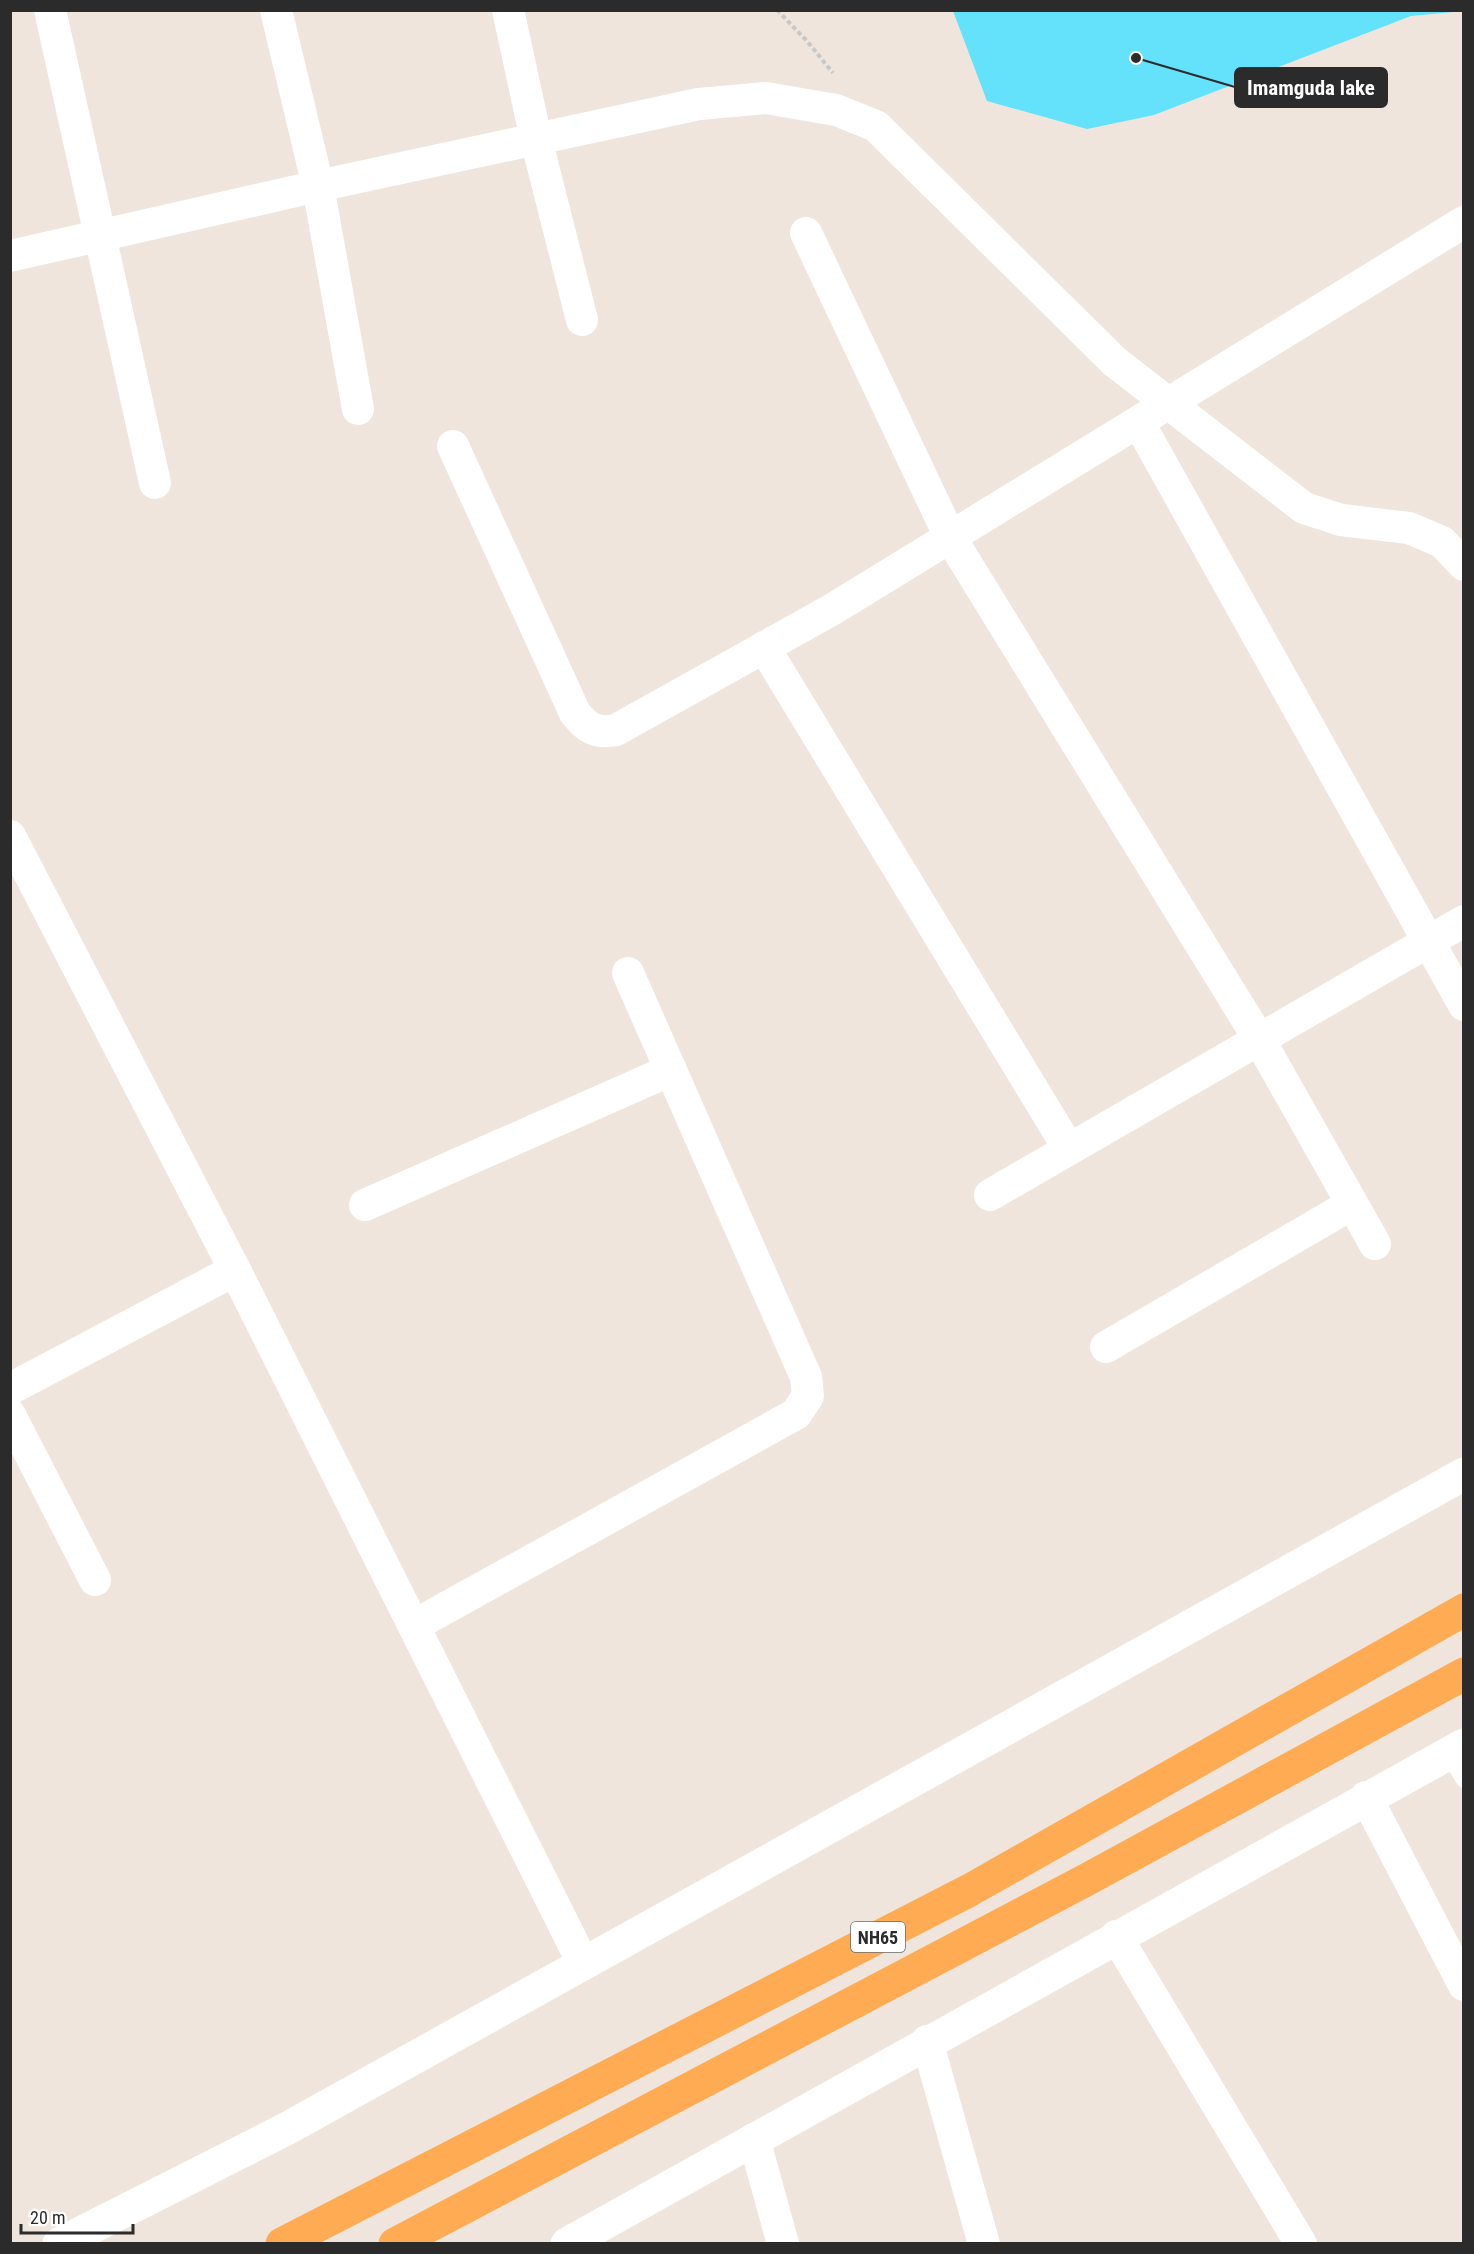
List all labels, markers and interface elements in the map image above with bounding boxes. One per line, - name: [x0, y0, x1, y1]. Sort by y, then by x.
- callout: Imamguda lake: [1235, 68, 1387, 107]
- text: Imamguda lake: [1247, 76, 1375, 100]
- road number: NH65: [851, 1922, 905, 1952]
- scale bar: [21, 2197, 134, 2235]
- text: 20 m: [30, 2207, 65, 2228]

